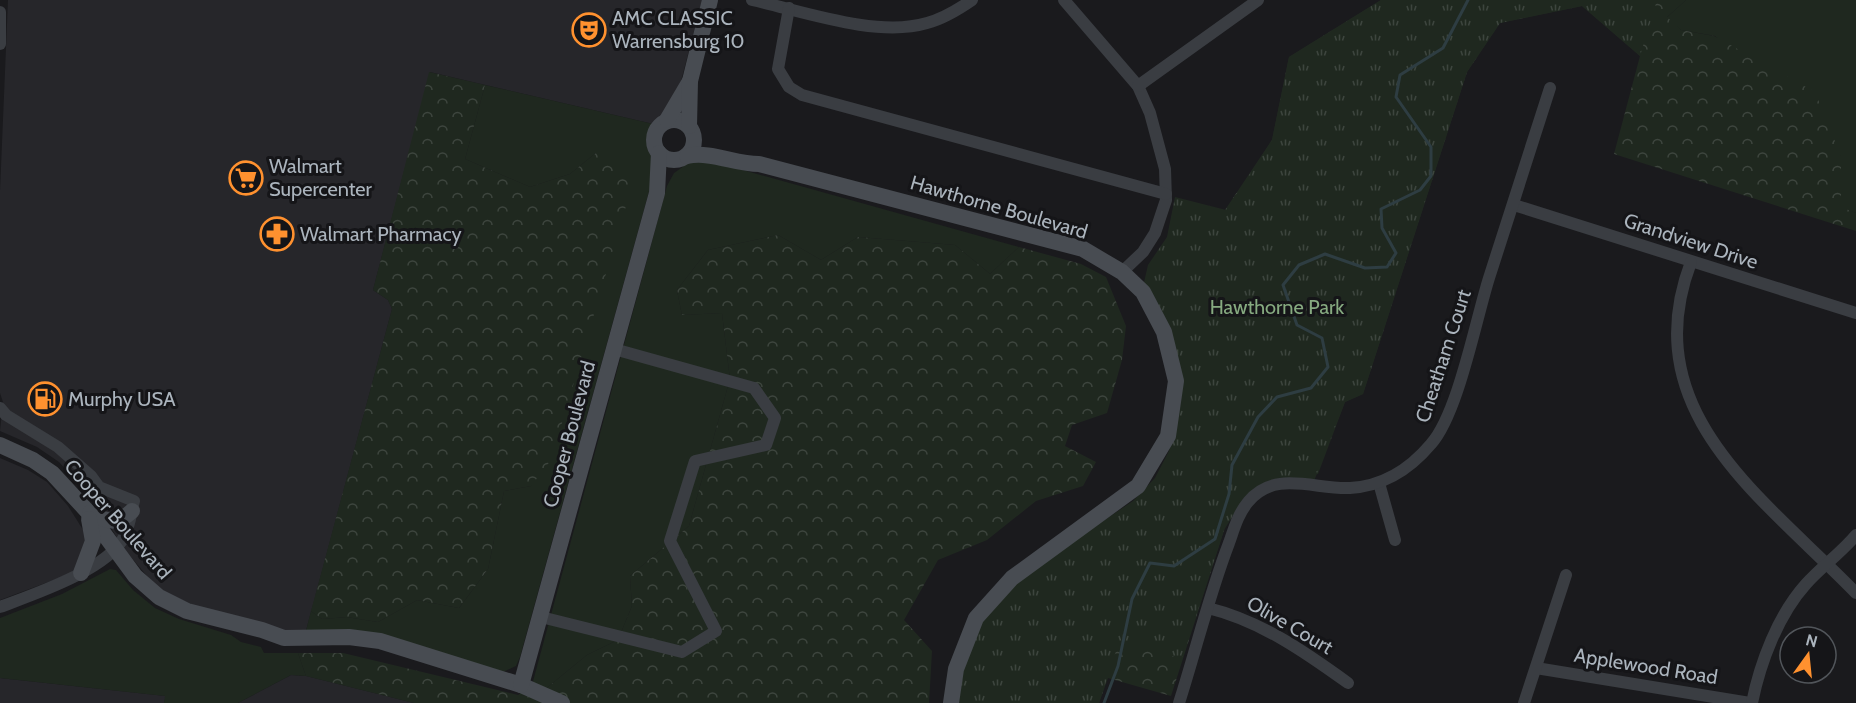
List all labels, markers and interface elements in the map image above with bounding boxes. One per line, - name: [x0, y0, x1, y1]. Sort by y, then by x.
- place label: AMC CLASSIC Warrensburg 10: [612, 6, 745, 53]
- theatre icon: AMC CLASSIC Warrensburg 10: [571, 12, 607, 48]
- place label: Walmart Supercenter: [269, 154, 373, 201]
- supermarket icon: Walmart Supercenter: [228, 160, 264, 196]
- street label: Hawthorne Boulevard: [908, 170, 1090, 244]
- street label: Grandview Drive: [1621, 208, 1761, 274]
- pharmacy icon: Walmart Pharmacy: [259, 216, 295, 252]
- place label: Walmart Pharmacy: [300, 222, 462, 246]
- street label: Cheatham Court: [1410, 286, 1476, 426]
- park label: Hawthorne Park: [1210, 295, 1344, 319]
- street label: Cooper Boulevard: [538, 358, 600, 510]
- fuel station icon: Murphy USA: [27, 381, 63, 417]
- place label: Murphy USA: [68, 387, 176, 411]
- street label: Cooper Boulevard: [59, 454, 177, 584]
- street label: Olive Court: [1243, 591, 1337, 659]
- north arrow: [1778, 625, 1838, 685]
- text: N: [1804, 630, 1820, 652]
- street label: Applewood Road: [1573, 643, 1719, 689]

